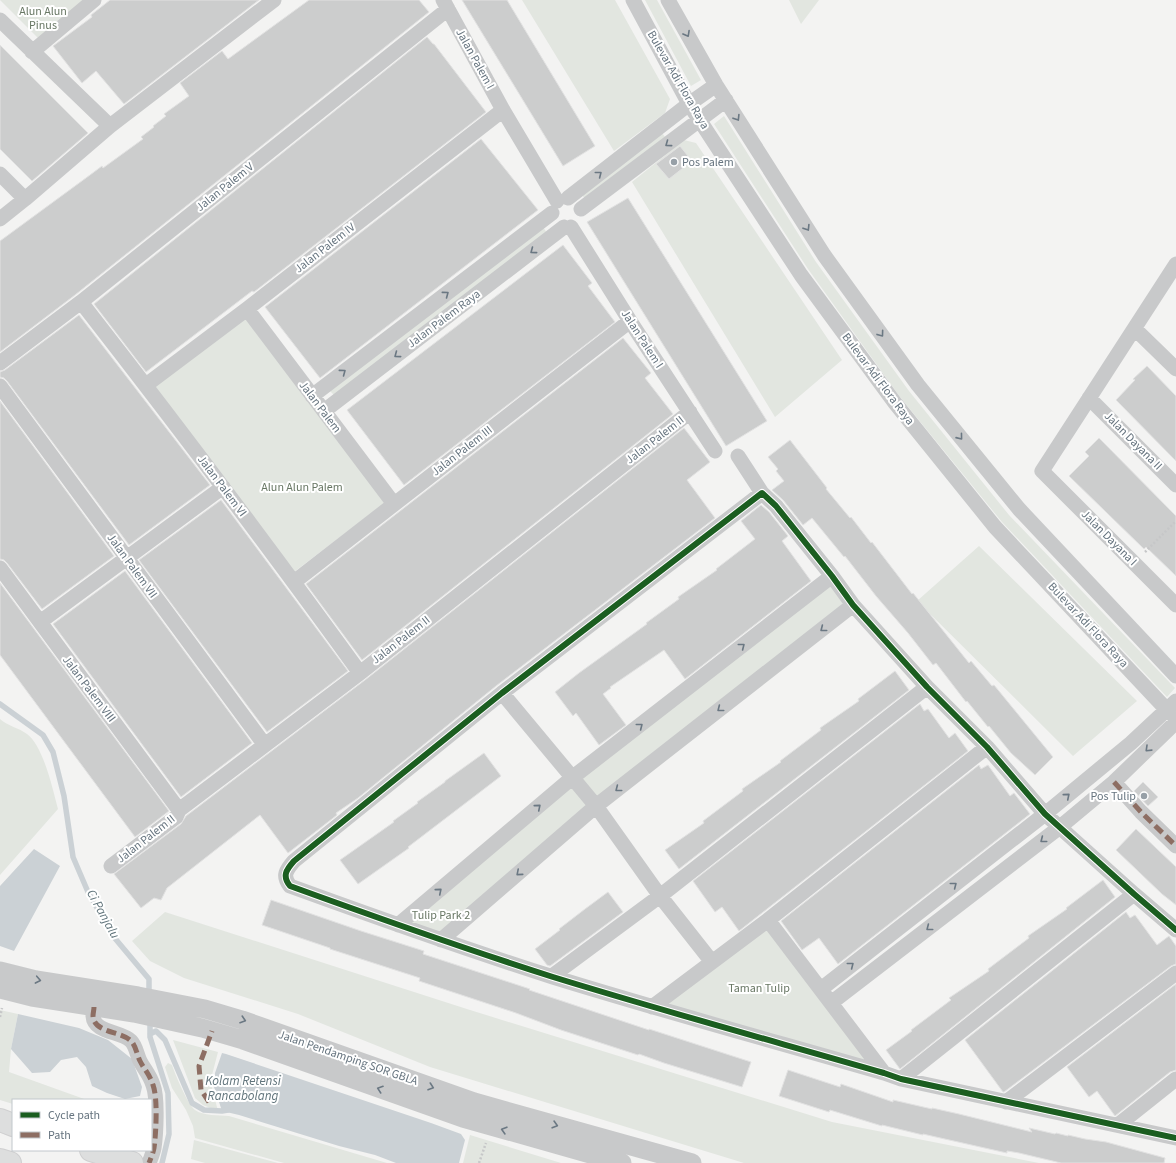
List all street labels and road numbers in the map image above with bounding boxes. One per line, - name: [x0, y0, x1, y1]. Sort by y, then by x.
- street label: Jalan Palem I: [451, 26, 499, 92]
- street label: Bulevar Adi Flora Raya: [643, 28, 713, 132]
- street label: Jalan Palem V: [193, 158, 258, 216]
- street label: Jalan Palem IV: [291, 218, 360, 277]
- street label: Jalan Palem Raya: [404, 286, 484, 352]
- street label: Jalan Palem I: [617, 306, 667, 372]
- street label: Bulevar Adi Flora Raya: [838, 329, 918, 429]
- street label: Jalan Palem: [295, 377, 345, 437]
- street label: Jalan Dayana II: [1100, 408, 1166, 474]
- street label: Jalan Palem II: [622, 412, 688, 468]
- street label: Jalan Palem III: [428, 422, 496, 480]
- street label: Jalan Palem VI: [193, 452, 251, 520]
- street label: Jalan Dayana I: [1077, 506, 1141, 570]
- street label: Jalan Palem VII: [103, 530, 161, 602]
- street label: Bulevar Adi Flora Raya: [1044, 579, 1132, 671]
- street label: Jalan Palem II: [368, 612, 434, 668]
- street label: Jalan Palem VIII: [58, 652, 120, 726]
- street label: Jalan Palem II: [113, 811, 179, 867]
- street label: Jalan Pendamping SOR GBLA: [276, 1026, 421, 1090]

